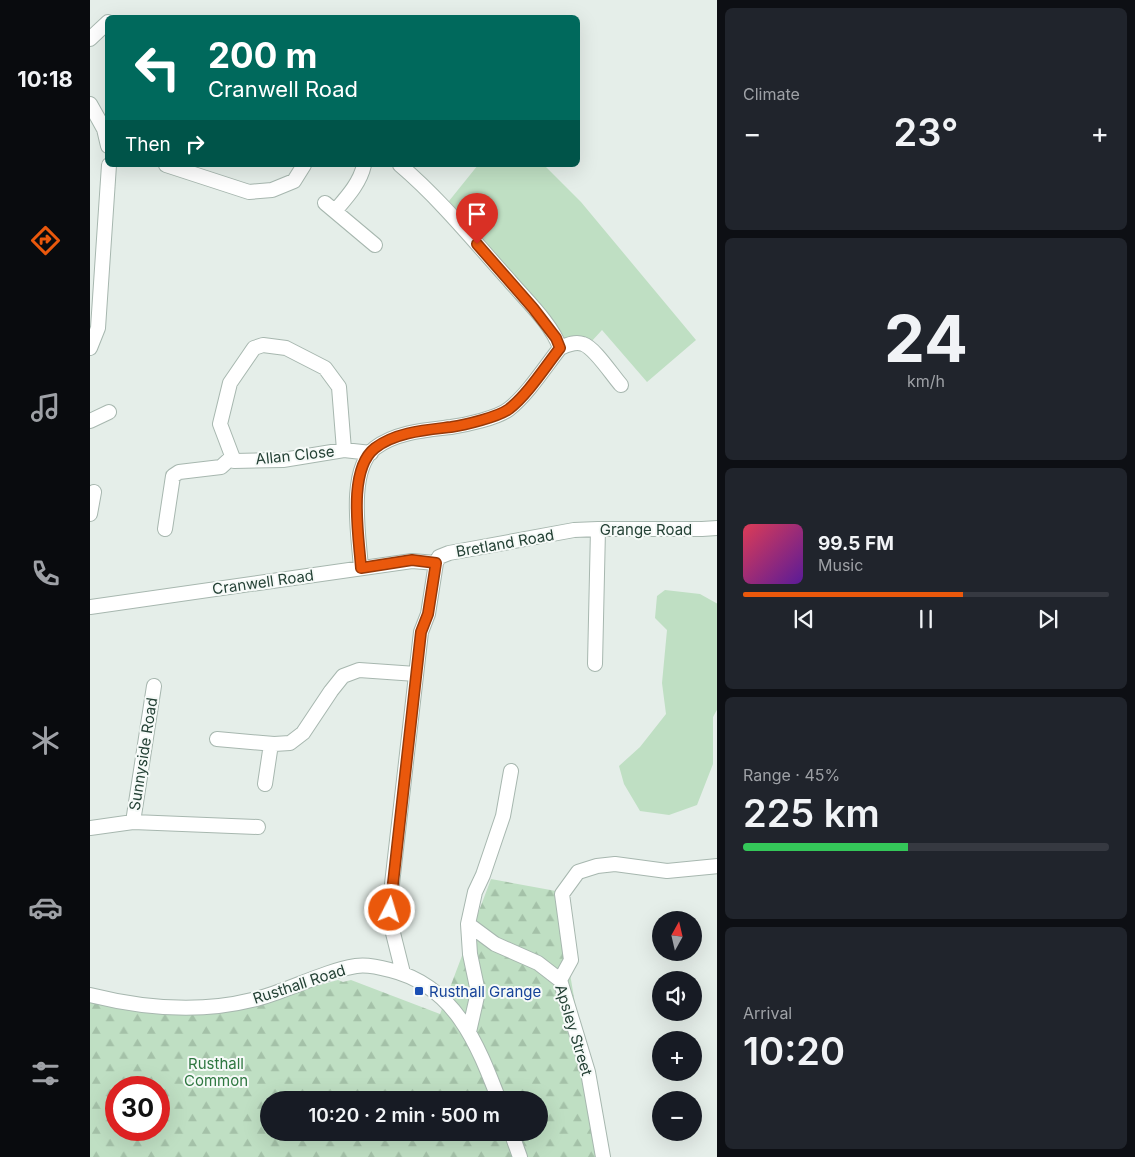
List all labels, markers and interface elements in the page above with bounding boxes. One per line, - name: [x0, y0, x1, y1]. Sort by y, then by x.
- text: 200 m: [208, 34, 317, 76]
- icon: left: [125, 35, 190, 100]
- text: 10:18: [17, 66, 73, 92]
- text: Cranwell Road: [208, 76, 358, 102]
- text: Climate: [743, 84, 800, 104]
- text: 23°: [894, 109, 958, 155]
- text: −: [743, 116, 762, 150]
- text: +: [1090, 116, 1109, 150]
- icon: right: [181, 130, 209, 158]
- text: Then: [125, 133, 171, 156]
- pin: [456, 193, 498, 244]
- icon: arrive: [463, 200, 491, 228]
- icon: directions: [28, 223, 63, 258]
- text: 24: [884, 299, 968, 378]
- text: km/h: [907, 371, 945, 391]
- icon: music: [28, 390, 63, 425]
- street label: Allan Close: [255, 441, 335, 469]
- street label: Grange Road: [600, 520, 692, 539]
- street label: Bretland Road: [454, 525, 556, 561]
- text: 99.5 FM: [818, 532, 894, 555]
- text: Music: [818, 555, 863, 575]
- icon: phone: [28, 556, 63, 591]
- street label: Cranwell Road: [211, 565, 315, 599]
- icon: previous: [790, 605, 818, 633]
- icon: pause: [912, 605, 940, 633]
- icon: next: [1034, 605, 1062, 633]
- street label: Sunnyside Road: [125, 696, 161, 812]
- icon: climate: [28, 723, 63, 758]
- text: Range · 45%: [743, 765, 840, 785]
- text: 225 km: [743, 790, 880, 836]
- position arrow: [363, 883, 415, 935]
- icon: car: [28, 890, 63, 925]
- north arrow: [652, 911, 702, 961]
- map controls: [652, 911, 702, 1141]
- street label: Rusthall Road: [250, 960, 348, 1008]
- button: sound: [652, 971, 702, 1021]
- place label: Rusthall Grange: [429, 982, 541, 1001]
- street label: Apsley Street: [551, 982, 597, 1078]
- marker: Rusthall Grange: [413, 985, 425, 997]
- text: Arrival: [743, 1003, 792, 1023]
- text: 10:20: [743, 1028, 845, 1074]
- button: +: [652, 1031, 702, 1081]
- park label: Rusthall Common: [184, 1054, 248, 1090]
- icon: filters: [28, 1056, 63, 1091]
- speed limit sign: 30: [105, 1076, 170, 1141]
- button: −: [652, 1091, 702, 1141]
- text: 10:20 · 2 min · 500 m: [308, 1104, 500, 1127]

